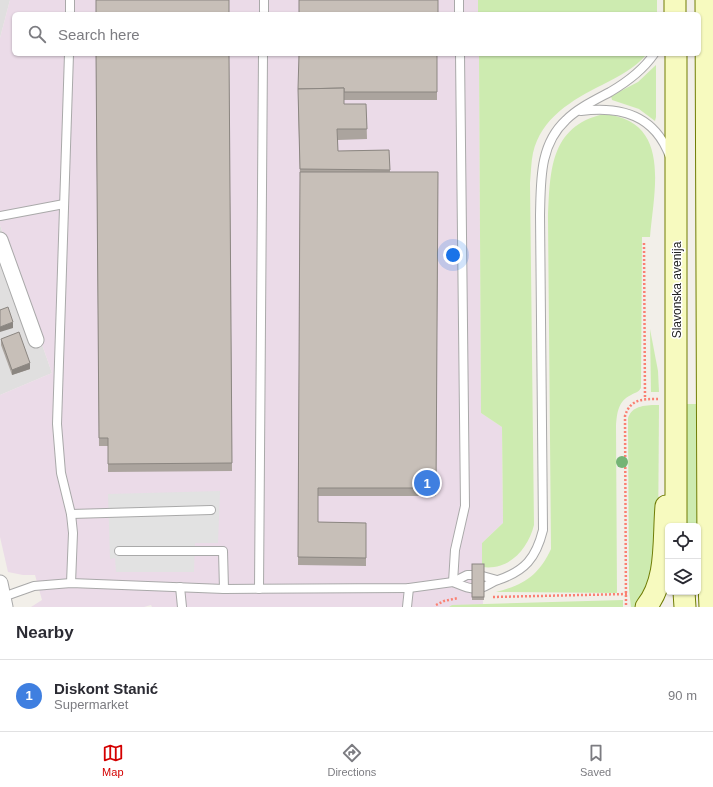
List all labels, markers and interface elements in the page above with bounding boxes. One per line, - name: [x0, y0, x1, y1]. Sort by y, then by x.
- search box: [12, 12, 701, 56]
- icon: search: [26, 23, 48, 45]
- text: Search here: [58, 26, 140, 43]
- street label: Slavonska avenija: [670, 241, 684, 338]
- your location: [443, 245, 463, 265]
- pin: 1: [414, 468, 440, 498]
- map controls: [665, 523, 701, 595]
- button: locate: [665, 523, 701, 559]
- button: layers: [665, 559, 701, 595]
- text: Nearby: [16, 623, 74, 642]
- text: Diskont Stanić: [54, 680, 158, 697]
- text: 1: [25, 688, 33, 703]
- text: 90 m: [668, 688, 697, 703]
- text: Supermarket: [54, 697, 128, 712]
- tab: Map: [102, 742, 124, 778]
- tab: Directions: [327, 742, 376, 778]
- tab: Saved: [580, 742, 611, 778]

